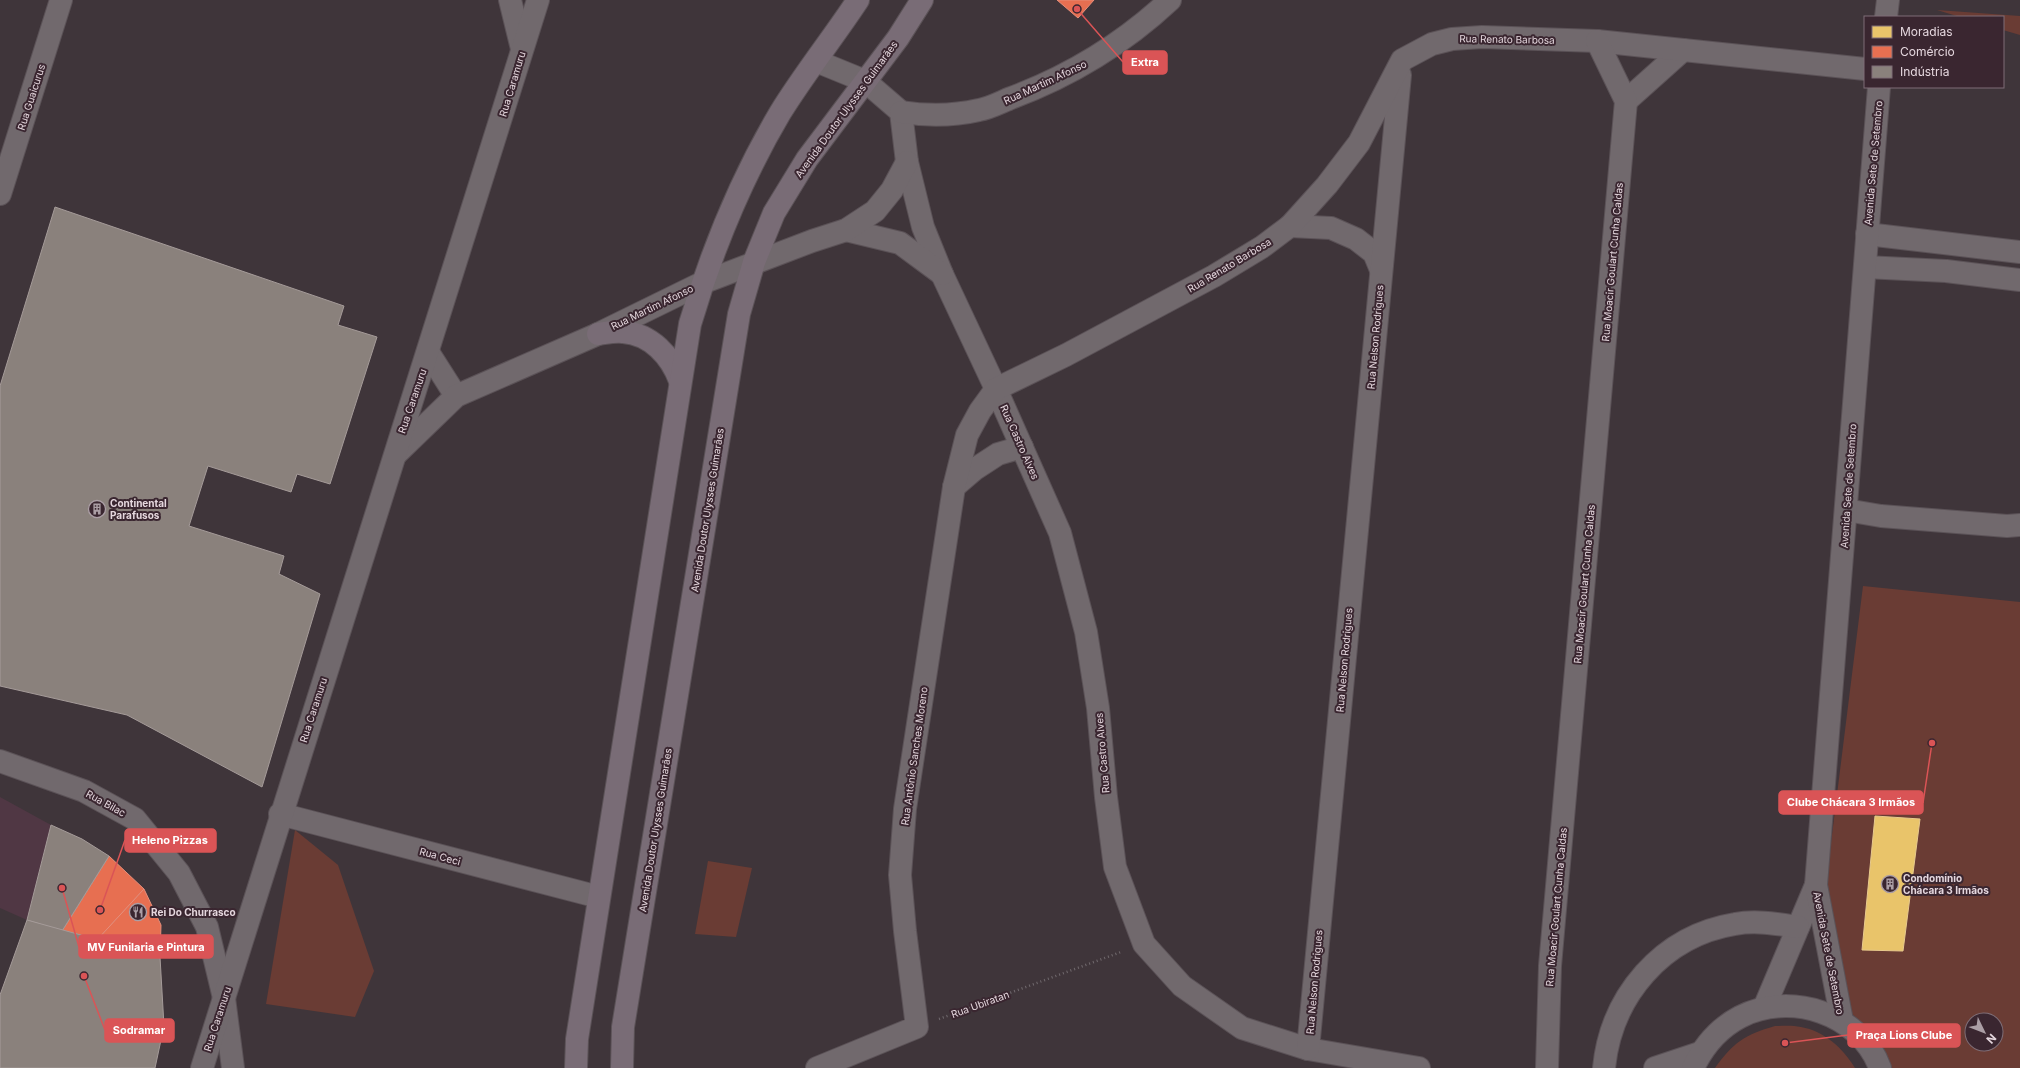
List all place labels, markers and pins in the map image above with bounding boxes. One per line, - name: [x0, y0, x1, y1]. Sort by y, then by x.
- callout: Extra: [1123, 51, 1167, 74]
- place label: Continental Parafusos: [110, 497, 167, 521]
- building icon: Continental Parafusos: [87, 499, 107, 519]
- callout: Clube Chácara 3 Irmãos: [1779, 791, 1923, 814]
- callout: Heleno Pizzas: [125, 829, 216, 852]
- place label: Condomínio Chácara 3 Irmãos: [1903, 872, 1989, 896]
- building icon: Condomínio Chácara 3 Irmãos: [1880, 874, 1900, 894]
- restaurant icon: Rei Do Churrasco: [128, 902, 148, 922]
- place label: Rei Do Churrasco: [151, 906, 236, 918]
- callout: MV Funilaria e Pintura: [79, 935, 213, 958]
- callout: Sodramar: [105, 1019, 174, 1042]
- callout: Praça Lions Clube: [1848, 1024, 1960, 1047]

